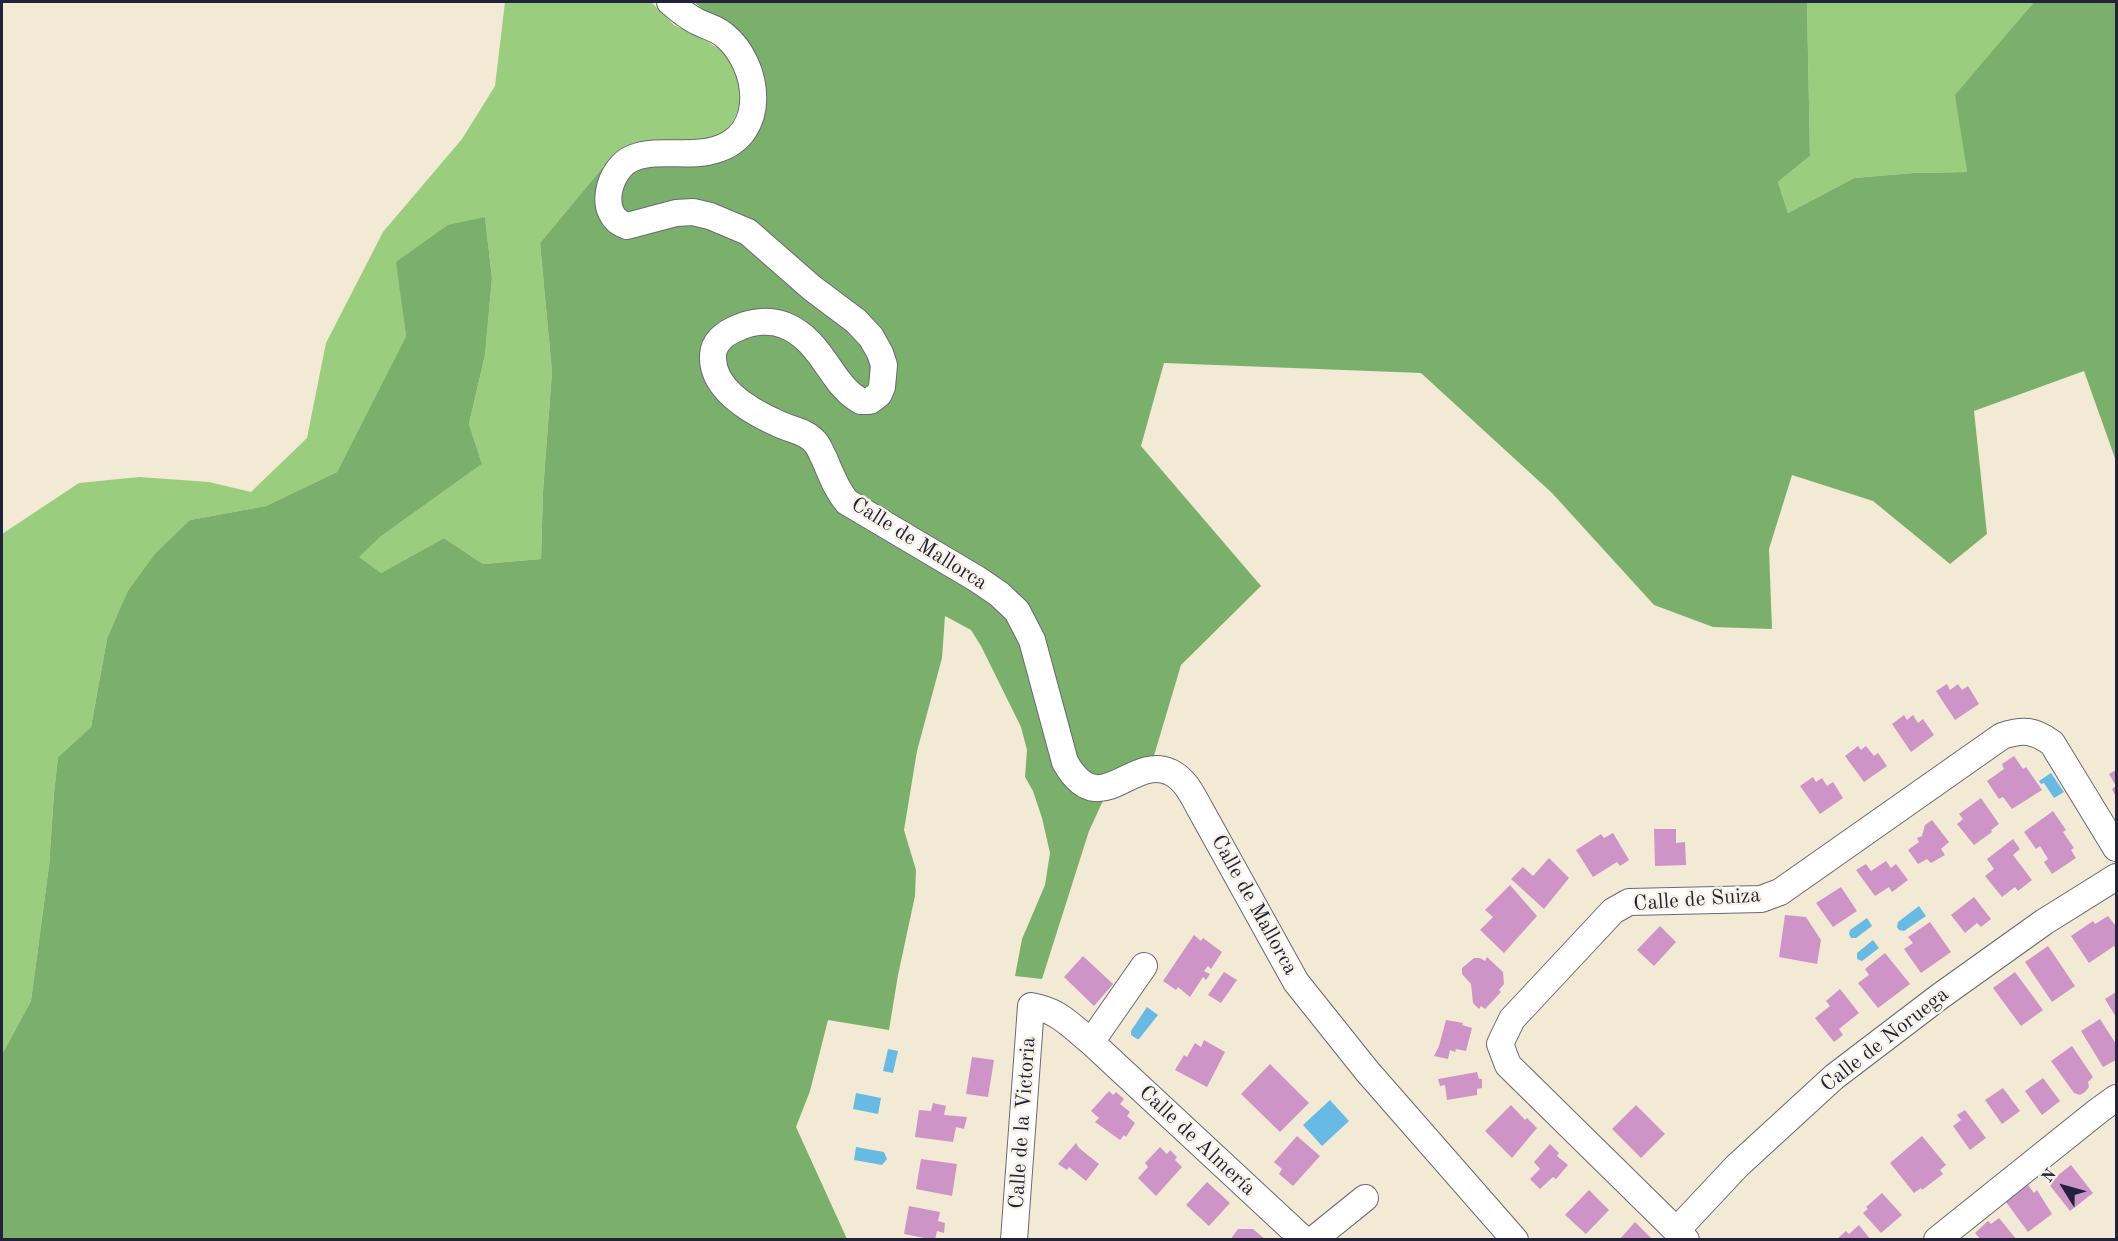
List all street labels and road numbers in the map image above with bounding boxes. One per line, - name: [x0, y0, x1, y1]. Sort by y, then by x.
- street label: Calle de Mallorca: [846, 492, 992, 596]
- street label: Calle de Mallorca: [1205, 831, 1303, 979]
- street label: Calle de Suiza: [1633, 883, 1761, 917]
- street label: Calle de Noruega: [1816, 982, 1954, 1098]
- street label: Calle de la Victoria: [1004, 1036, 1042, 1210]
- street label: Calle de Almería: [1133, 1080, 1261, 1202]

